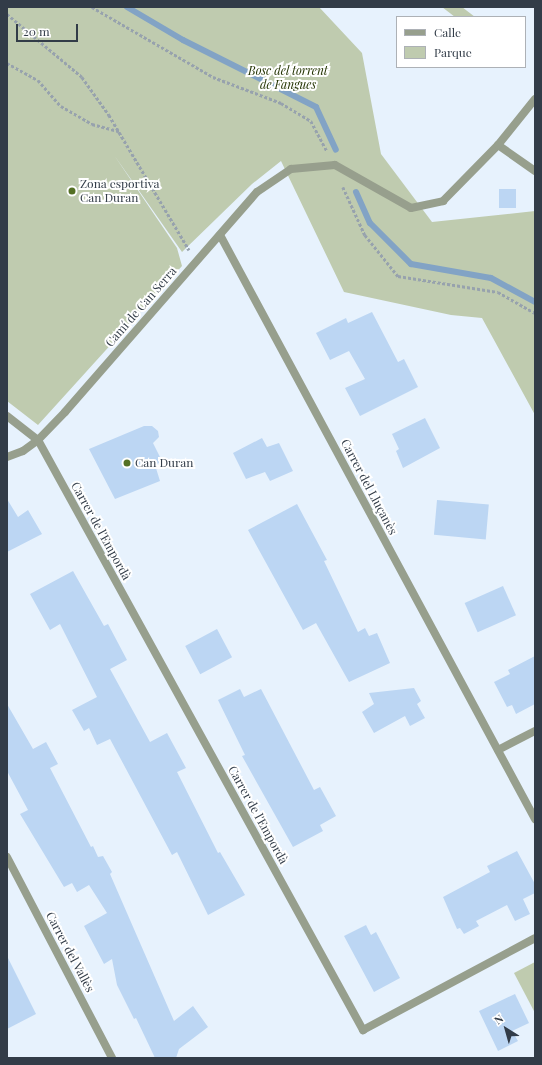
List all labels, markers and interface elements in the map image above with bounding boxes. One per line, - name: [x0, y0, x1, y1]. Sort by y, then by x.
- scale bar: [18, 16, 80, 42]
- legend: [396, 16, 526, 68]
- text: 20 m: [23, 23, 50, 39]
- text: Calle: [434, 24, 461, 40]
- text: Parque: [434, 44, 472, 60]
- park label: Bosc del torrent de Fangues: [248, 64, 328, 92]
- place label: Zona esportiva Can Duran: [80, 177, 160, 205]
- marker: Zona esportiva Can Duran: [67, 186, 77, 196]
- street label: Camí de Can Serra: [102, 264, 180, 350]
- street label: Carrer del Lluçanès: [338, 437, 400, 537]
- place label: Can Duran: [135, 456, 194, 470]
- marker: Can Duran: [122, 458, 132, 468]
- street label: Carrer de l'Empordà: [68, 479, 134, 583]
- street label: Carrer de l'Empordà: [225, 763, 291, 867]
- street label: Carrer del Vallès: [43, 909, 97, 995]
- north arrow: [486, 1009, 526, 1049]
- text: N: [491, 1011, 506, 1027]

